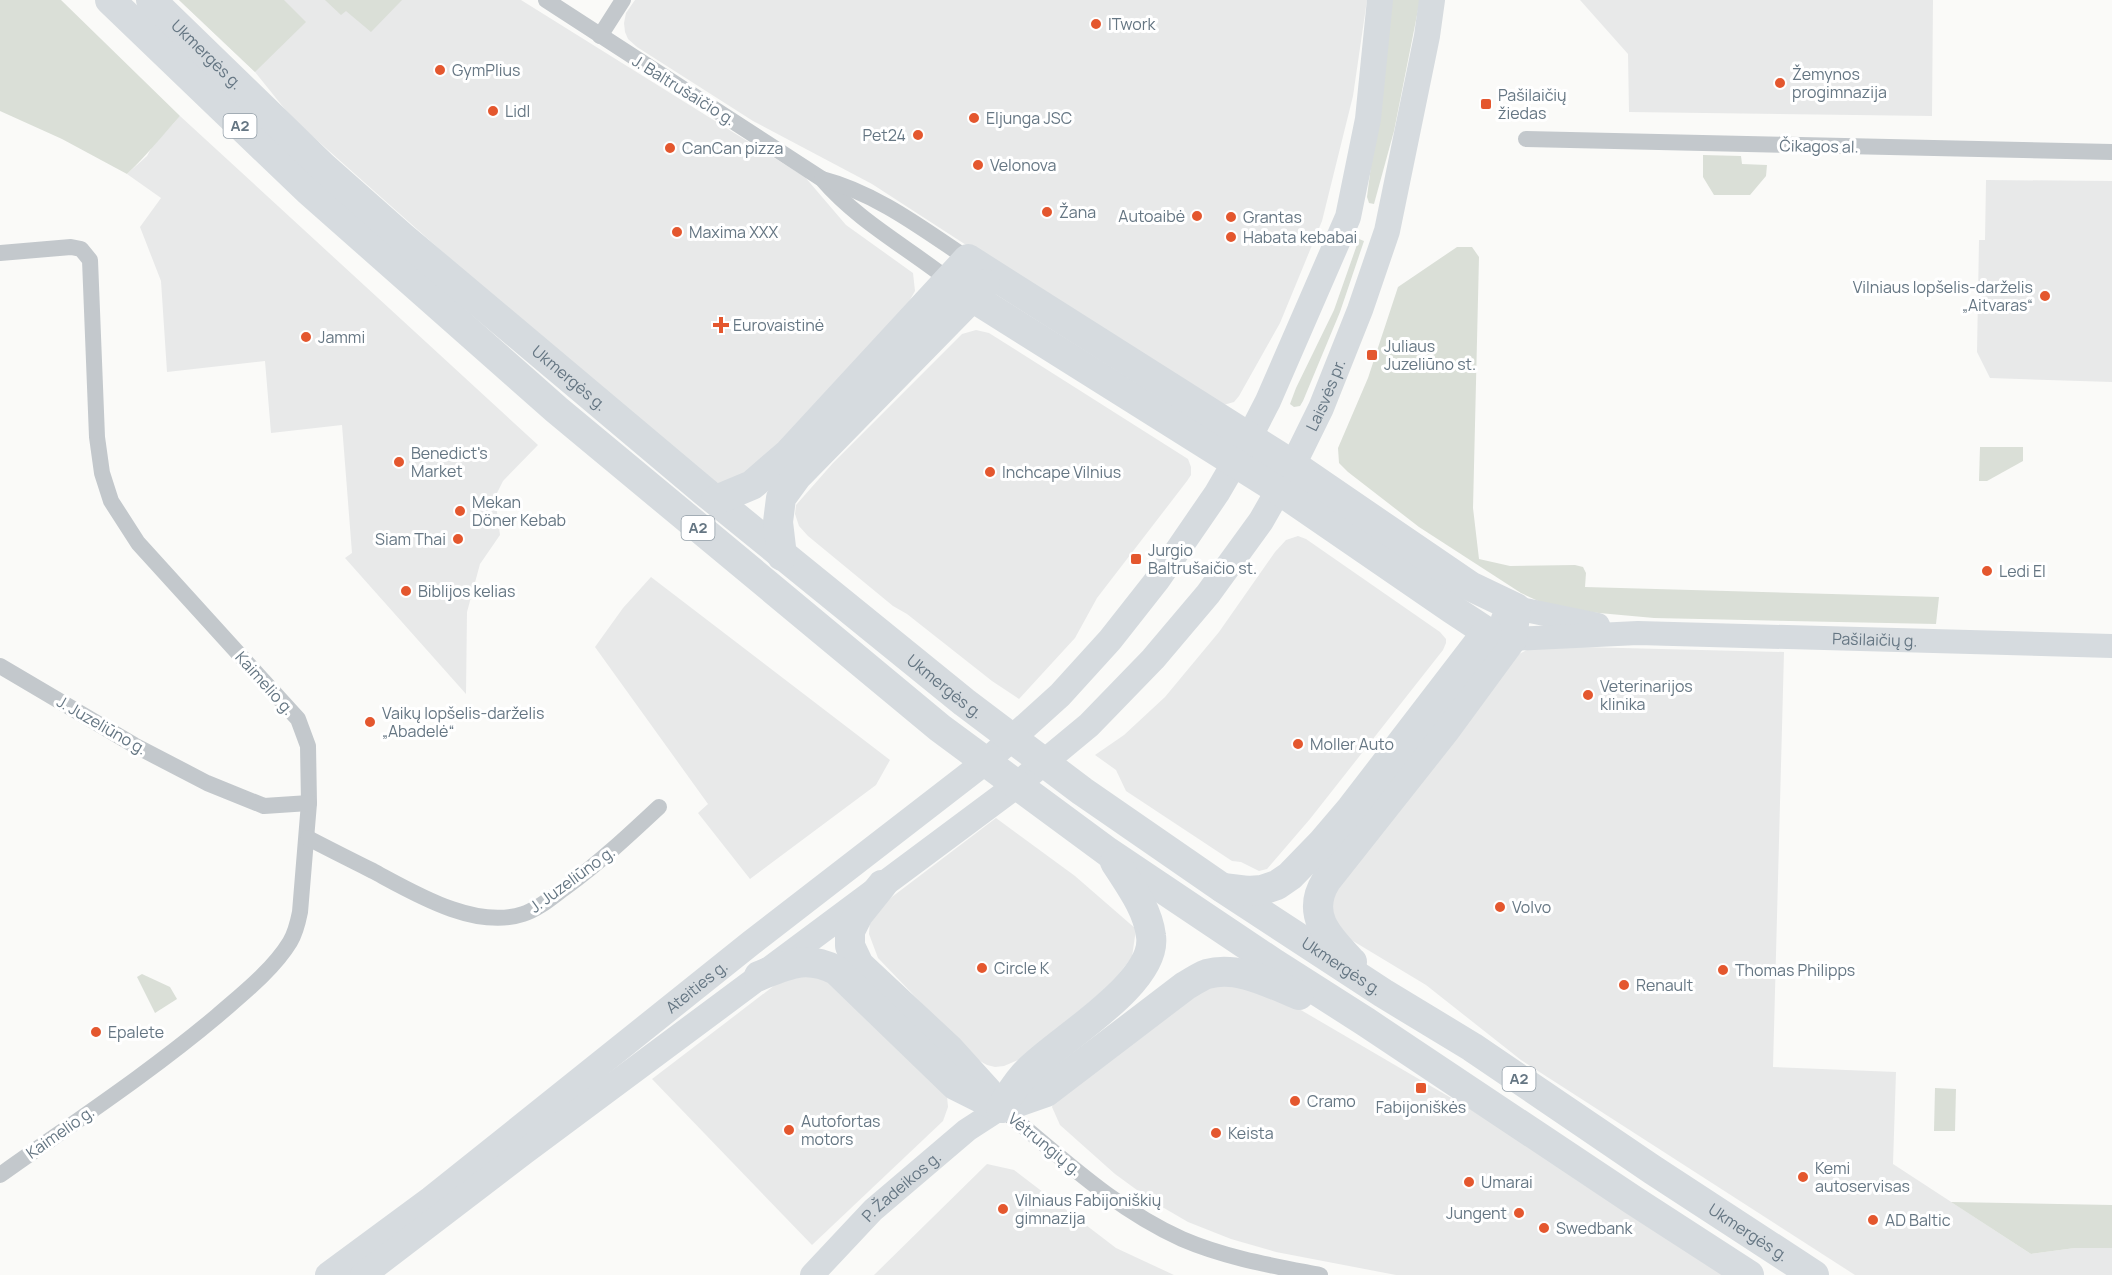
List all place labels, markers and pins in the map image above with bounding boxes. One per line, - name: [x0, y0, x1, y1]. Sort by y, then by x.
- place label: ITwork: [1108, 13, 1157, 35]
- marker: ITwork: [1089, 17, 1103, 31]
- place label: GymPlius: [452, 59, 520, 81]
- marker: GymPlius: [433, 63, 447, 77]
- place label: Žemynos progimnazija: [1792, 63, 1887, 103]
- marker: Žemynos progimnazija: [1773, 76, 1787, 90]
- place label: Pašilaičių žiedas: [1498, 84, 1567, 124]
- marker: Pašilaičių žiedas: [1479, 97, 1493, 111]
- place label: Lidl: [505, 100, 530, 122]
- marker: Lidl: [486, 104, 500, 118]
- place label: Eljunga JSC: [986, 107, 1072, 129]
- marker: Eljunga JSC: [967, 111, 981, 125]
- place label: Pet24: [862, 124, 906, 146]
- marker: Pet24: [911, 128, 925, 142]
- place label: CanCan pizza: [682, 137, 783, 159]
- marker: CanCan pizza: [663, 141, 677, 155]
- place label: Velonova: [990, 154, 1056, 176]
- marker: Velonova: [971, 158, 985, 172]
- place label: Žana: [1059, 201, 1096, 223]
- marker: Žana: [1040, 205, 1054, 219]
- place label: Autoaibė: [1118, 205, 1185, 227]
- place label: Grantas: [1243, 206, 1302, 228]
- marker: Autoaibė: [1190, 209, 1204, 223]
- marker: Grantas: [1224, 210, 1238, 224]
- place label: Maxima XXX: [689, 221, 779, 243]
- marker: Maxima XXX: [670, 225, 684, 239]
- place label: Habata kebabai: [1243, 226, 1357, 248]
- marker: Habata kebabai: [1224, 230, 1238, 244]
- place label: Vilniaus lopšelis-darželis „Aitvaras“: [1853, 276, 2033, 316]
- marker: Vilniaus lopšelis-darželis „Aitvaras“: [2038, 289, 2052, 303]
- place label: Eurovaistinė: [733, 314, 824, 336]
- marker: Eurovaistinė: [714, 318, 728, 332]
- place label: Jammi: [318, 326, 365, 348]
- marker: Jammi: [299, 330, 313, 344]
- place label: Juliaus Juzeliūno st.: [1384, 335, 1476, 375]
- marker: Juliaus Juzeliūno st.: [1365, 348, 1379, 362]
- place label: Benedict's Market: [411, 442, 488, 482]
- marker: Benedict's Market: [392, 455, 406, 469]
- place label: Inchcape Vilnius: [1002, 461, 1121, 483]
- marker: Inchcape Vilnius: [983, 465, 997, 479]
- place label: Mekan Döner Kebab: [472, 491, 566, 531]
- marker: Mekan Döner Kebab: [453, 504, 467, 518]
- place label: Siam Thai: [375, 528, 446, 550]
- marker: Siam Thai: [451, 532, 465, 546]
- place label: Jurgio Baltrušaičio st.: [1148, 539, 1257, 579]
- marker: Jurgio Baltrušaičio st.: [1129, 552, 1143, 566]
- place label: Ledi El: [1999, 560, 2046, 582]
- marker: Ledi El: [1980, 564, 1994, 578]
- place label: Biblijos kelias: [418, 580, 515, 602]
- marker: Biblijos kelias: [399, 584, 413, 598]
- place label: Veterinarijos klinika: [1600, 675, 1693, 715]
- marker: Veterinarijos klinika: [1581, 688, 1595, 702]
- place label: Vaikų lopšelis-darželis „Abadelė“: [382, 702, 544, 742]
- marker: Vaikų lopšelis-darželis „Abadelė“: [363, 715, 377, 729]
- place label: Moller Auto: [1310, 733, 1394, 755]
- marker: Moller Auto: [1291, 737, 1305, 751]
- place label: Volvo: [1512, 896, 1551, 918]
- marker: Volvo: [1493, 900, 1507, 914]
- place label: Circle K: [994, 957, 1050, 979]
- place label: Thomas Philipps: [1735, 959, 1855, 981]
- marker: Circle K: [975, 961, 989, 975]
- marker: Thomas Philipps: [1716, 963, 1730, 977]
- place label: Renault: [1636, 974, 1693, 996]
- marker: Renault: [1617, 978, 1631, 992]
- place label: Epalete: [108, 1021, 164, 1043]
- marker: Epalete: [89, 1025, 103, 1039]
- marker: Fabijoniškės: [1414, 1081, 1428, 1095]
- place label: Cramo: [1307, 1090, 1356, 1112]
- marker: Cramo: [1288, 1094, 1302, 1108]
- place label: Fabijoniškės: [1376, 1096, 1466, 1118]
- place label: Autofortas motors: [801, 1110, 880, 1150]
- place label: Keista: [1228, 1122, 1274, 1144]
- marker: Autofortas motors: [782, 1123, 796, 1137]
- marker: Keista: [1209, 1126, 1223, 1140]
- place label: Kemi autoservisas: [1815, 1157, 1910, 1197]
- marker: Kemi autoservisas: [1796, 1170, 1810, 1184]
- place label: Umarai: [1481, 1171, 1533, 1193]
- marker: Umarai: [1462, 1175, 1476, 1189]
- place label: Vilniaus Fabijoniškių gimnazija: [1015, 1189, 1161, 1229]
- marker: Vilniaus Fabijoniškių gimnazija: [996, 1202, 1010, 1216]
- place label: Jungent: [1446, 1202, 1507, 1224]
- marker: Jungent: [1512, 1206, 1526, 1220]
- place label: AD Baltic: [1885, 1209, 1951, 1231]
- marker: AD Baltic: [1866, 1213, 1880, 1227]
- place label: Swedbank: [1556, 1217, 1634, 1239]
- marker: Swedbank: [1537, 1221, 1551, 1235]

